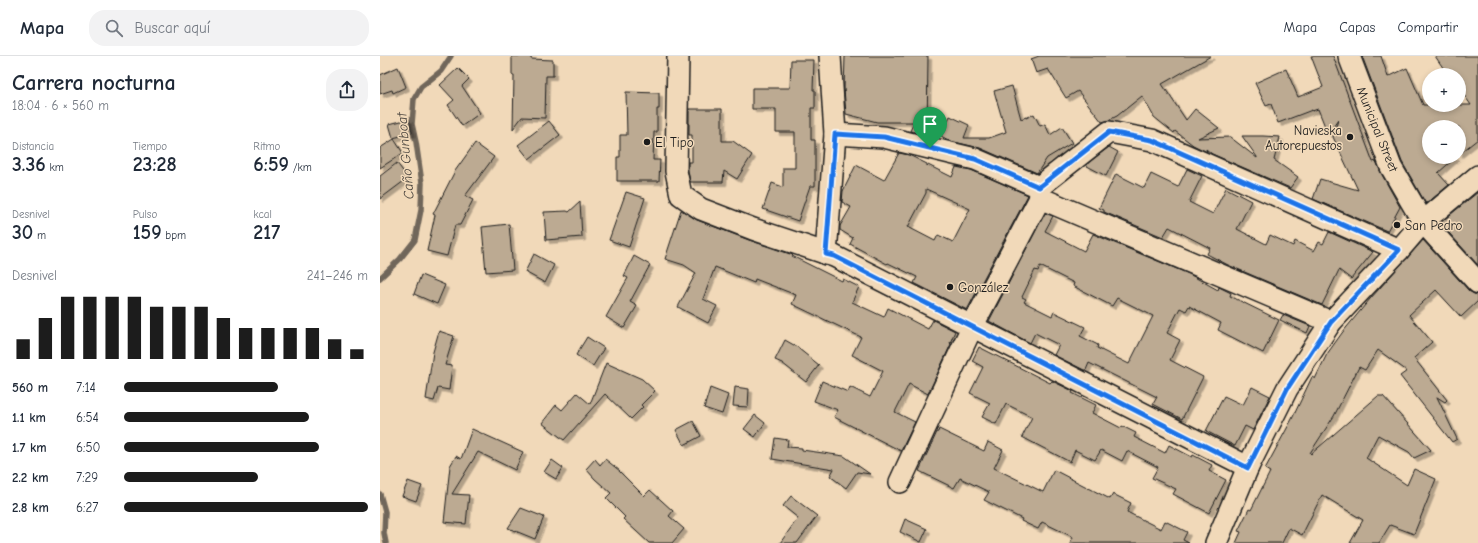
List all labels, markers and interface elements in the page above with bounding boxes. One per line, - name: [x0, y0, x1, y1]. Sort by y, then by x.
- search box: [89, 10, 369, 46]
- text: Mapa: [20, 17, 65, 39]
- icon: search: [103, 17, 125, 39]
- text: Buscar aquí: [135, 19, 210, 37]
- text: Mapa: [1284, 19, 1317, 36]
- text: Capas: [1339, 19, 1375, 36]
- text: Compartir: [1397, 19, 1458, 36]
- map controls: [1422, 68, 1466, 164]
- button: +: [1422, 68, 1466, 112]
- button: share: [326, 69, 368, 111]
- text: Carrera nocturna: [12, 70, 176, 96]
- street label: Municipal Street: [1354, 85, 1402, 175]
- text: 18:04 · 6 × 560 m: [12, 98, 109, 113]
- pin: [913, 107, 947, 148]
- water label: Caño Gunboat: [393, 110, 418, 200]
- icon: arrive: [919, 113, 941, 135]
- button: −: [1422, 120, 1466, 164]
- place label: Navieska Autorepuestos: [1265, 123, 1342, 153]
- marker: Navieska Autorepuestos: [1345, 132, 1355, 142]
- place label: El Tipo: [655, 135, 694, 150]
- marker: El Tipo: [642, 137, 652, 147]
- text: Distancia: [12, 140, 54, 153]
- text: Tiempo: [133, 140, 167, 153]
- text: Ritmo: [253, 140, 280, 153]
- text: 3.36: [12, 153, 46, 176]
- text: 23:28: [133, 153, 177, 176]
- text: 6:59: [253, 153, 289, 176]
- text: km: [46, 161, 64, 174]
- text: /km: [289, 161, 312, 174]
- text: Desnivel: [12, 208, 50, 221]
- text: Pulso: [133, 208, 157, 221]
- text: kcal: [253, 208, 272, 221]
- place label: San Pedro: [1405, 218, 1462, 233]
- marker: San Pedro: [1392, 220, 1402, 230]
- text: 30: [12, 221, 33, 244]
- text: 159: [133, 221, 162, 244]
- text: 217: [253, 221, 280, 244]
- text: m: [33, 229, 46, 242]
- text: bpm: [162, 229, 186, 242]
- text: Desnivel: [12, 268, 57, 283]
- text: 241–246 m: [307, 268, 368, 283]
- place label: González: [958, 280, 1009, 295]
- marker: González: [945, 282, 955, 292]
- text: 560 m: [12, 380, 48, 395]
- text: 7:14: [76, 380, 96, 395]
- text: 1.1 km: [12, 410, 46, 425]
- text: 6:54: [76, 410, 99, 425]
- text: 1.7 km: [12, 440, 47, 455]
- text: 6:50: [76, 440, 100, 455]
- text: 2.2 km: [12, 470, 49, 485]
- text: 7:29: [76, 470, 98, 485]
- text: 2.8 km: [12, 500, 49, 515]
- text: 6:27: [76, 500, 98, 515]

